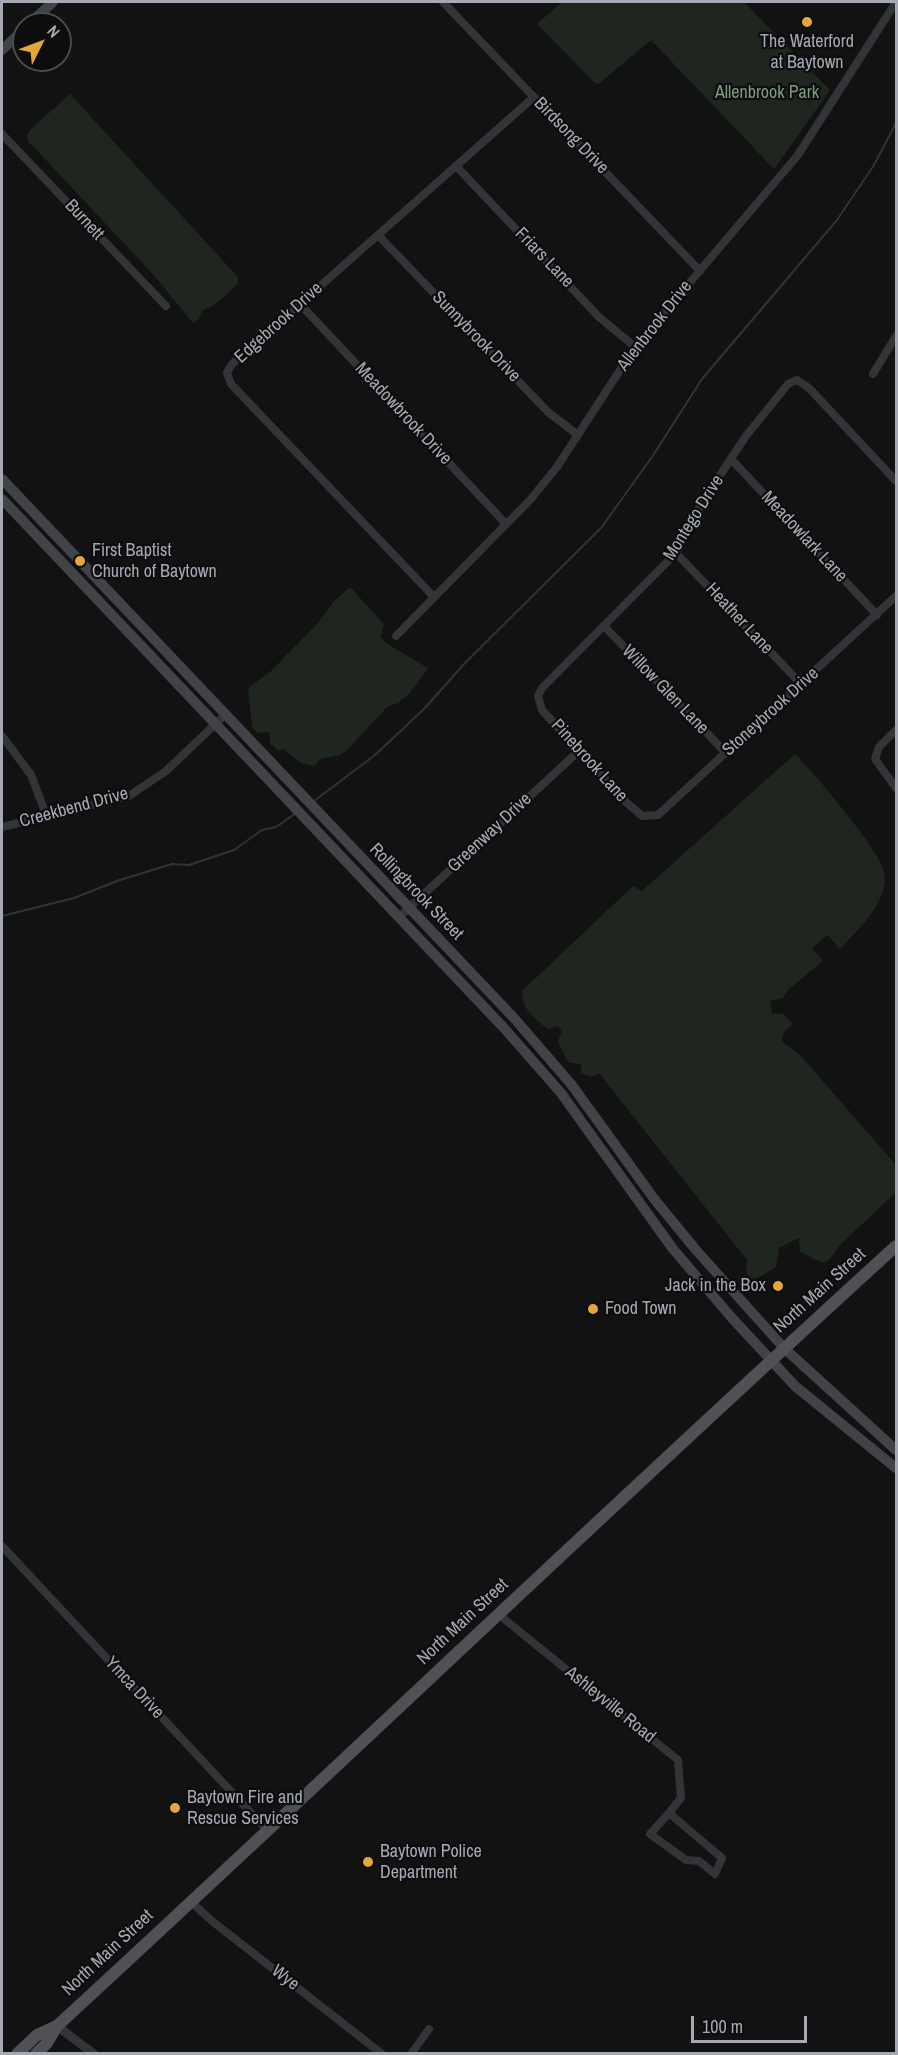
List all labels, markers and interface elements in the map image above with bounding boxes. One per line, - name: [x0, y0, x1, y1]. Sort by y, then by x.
- north arrow: [12, 12, 72, 72]
- marker: The Waterford at Baytown: [800, 15, 814, 29]
- text: N: [43, 20, 65, 42]
- place label: The Waterford at Baytown: [760, 31, 854, 74]
- park label: Allenbrook Park: [715, 82, 819, 104]
- street label: Birdsong Drive: [529, 93, 613, 179]
- street label: Burnett: [60, 195, 108, 245]
- street label: Friars Lane: [510, 223, 578, 293]
- street label: Allenbrook Drive: [613, 276, 697, 376]
- street label: Edgebrook Drive: [231, 278, 327, 368]
- street label: Sunnybrook Drive: [427, 287, 525, 387]
- street label: Meadowbrook Drive: [350, 358, 456, 470]
- street label: Montego Drive: [659, 471, 729, 565]
- street label: Meadowlark Lane: [756, 487, 852, 587]
- place label: First Baptist Church of Baytown: [92, 540, 217, 582]
- marker: First Baptist Church of Baytown: [73, 554, 87, 568]
- street label: Heather Lane: [701, 579, 777, 659]
- street label: Willow Glen Lane: [617, 641, 713, 739]
- street label: Stoneybrook Drive: [718, 663, 824, 761]
- street label: Pinebrook Lane: [546, 715, 632, 807]
- street label: Creekbend Drive: [17, 783, 131, 833]
- street label: Greenway Drive: [444, 789, 536, 877]
- street label: Rollingbrook Street: [364, 839, 468, 945]
- street label: North Main Street: [769, 1244, 871, 1338]
- place label: Jack in the Box: [665, 1275, 766, 1297]
- marker: Jack in the Box: [771, 1279, 785, 1293]
- place label: Food Town: [605, 1298, 676, 1320]
- marker: Food Town: [586, 1302, 600, 1316]
- street label: North Main Street: [413, 1574, 513, 1670]
- street label: Ymca Drive: [100, 1652, 168, 1724]
- street label: Ashleyville Road: [560, 1662, 660, 1748]
- place label: Baytown Fire and Rescue Services: [187, 1787, 303, 1830]
- marker: Baytown Fire and Rescue Services: [168, 1801, 182, 1815]
- place label: Baytown Police Department: [380, 1841, 482, 1884]
- marker: Baytown Police Department: [361, 1855, 375, 1869]
- street label: North Main Street: [58, 1905, 158, 2001]
- street label: Wye: [267, 1960, 303, 1996]
- scale bar: [694, 2004, 810, 2042]
- text: 100 m: [702, 2014, 743, 2039]

